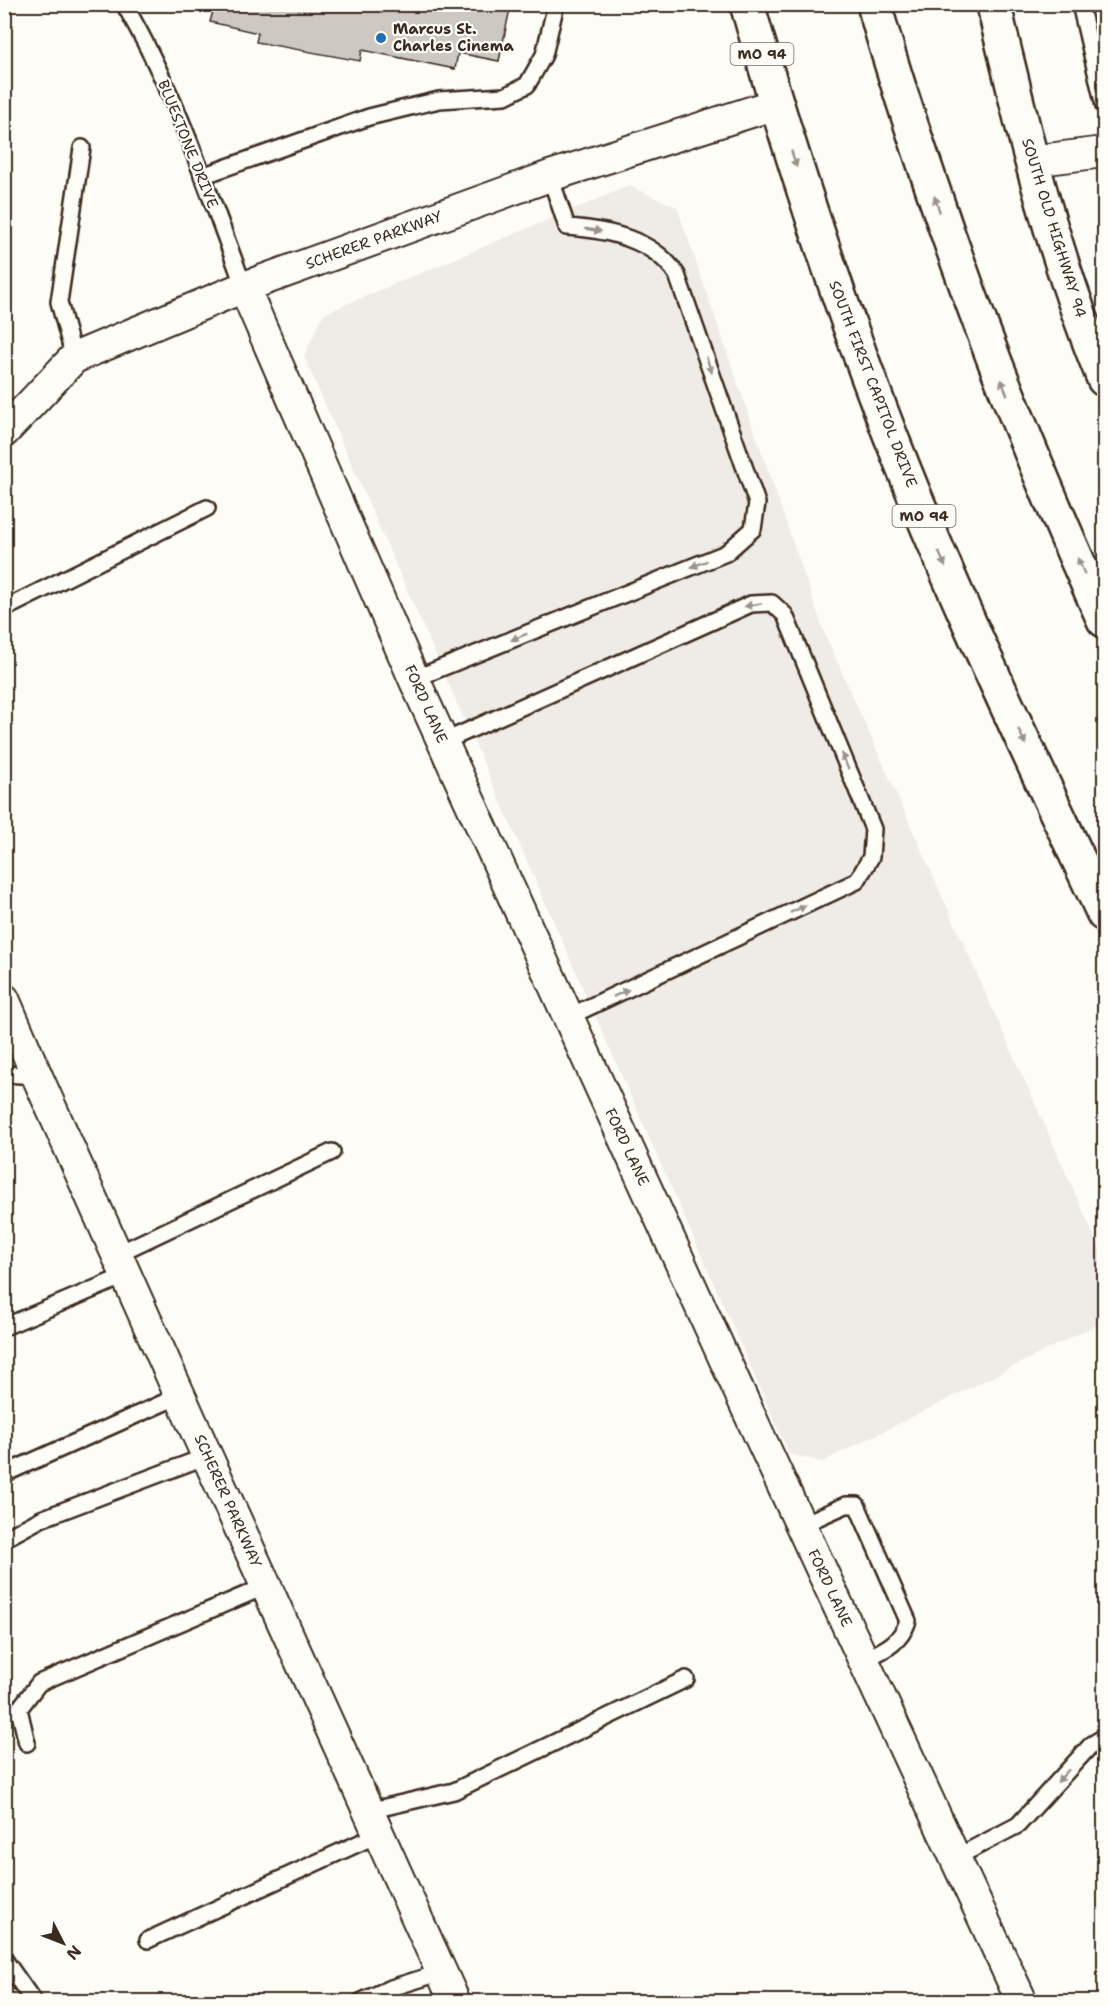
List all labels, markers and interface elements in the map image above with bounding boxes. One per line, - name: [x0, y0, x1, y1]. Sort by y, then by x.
- place label: Marcus St. Charles Cinema: [393, 19, 515, 56]
- marker: Marcus St. Charles Cinema: [374, 31, 388, 45]
- road number: MO 94: [730, 43, 794, 65]
- street label: BLUESTONE DRIVE: [153, 77, 223, 211]
- street label: SOUTH OLD HIGHWAY 94: [1017, 136, 1091, 320]
- one-way arrow: [790, 150, 799, 168]
- one-way arrow: [932, 195, 942, 213]
- street label: SCHERER PARKWAY: [303, 206, 445, 274]
- one-way arrow: [584, 225, 603, 234]
- street label: SOUTH FIRST CAPITOL DRIVE: [824, 278, 922, 490]
- one-way arrow: [704, 357, 714, 375]
- one-way arrow: [999, 378, 1008, 396]
- road number: MO 94: [892, 505, 956, 527]
- one-way arrow: [937, 550, 947, 568]
- one-way arrow: [1076, 558, 1085, 575]
- one-way arrow: [690, 559, 708, 569]
- one-way arrow: [744, 601, 763, 610]
- one-way arrow: [509, 632, 527, 642]
- street label: FORD LANE: [400, 662, 452, 746]
- one-way arrow: [1017, 728, 1026, 745]
- one-way arrow: [840, 752, 850, 770]
- one-way arrow: [789, 905, 806, 914]
- one-way arrow: [613, 988, 630, 997]
- street label: FORD LANE: [600, 1105, 654, 1189]
- street label: SCHERER PARKWAY: [190, 1431, 266, 1571]
- street label: FORD LANE: [803, 1546, 857, 1630]
- one-way arrow: [1056, 1769, 1070, 1783]
- north arrow: [33, 1913, 93, 1973]
- text: N: [62, 1941, 86, 1964]

